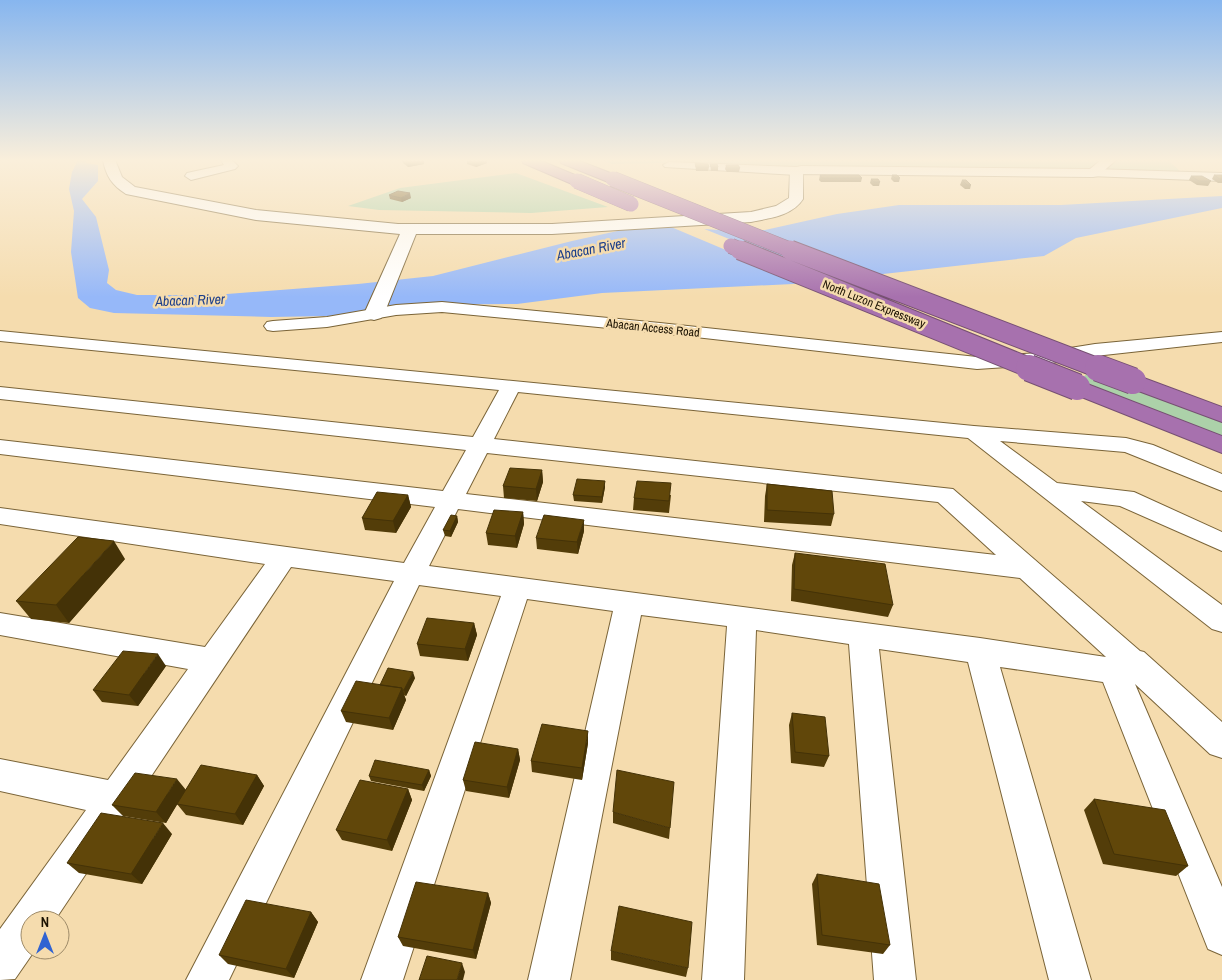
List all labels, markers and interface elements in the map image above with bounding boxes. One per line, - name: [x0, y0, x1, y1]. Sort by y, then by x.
- water label: Abacan River: [554, 233, 628, 265]
- street label: North Luzon Expressway: [820, 276, 928, 332]
- water label: Abacan River: [154, 290, 226, 310]
- street label: Abacan Access Road: [605, 315, 700, 341]
- north arrow: [20, 910, 70, 960]
- text: N: [41, 913, 49, 931]

